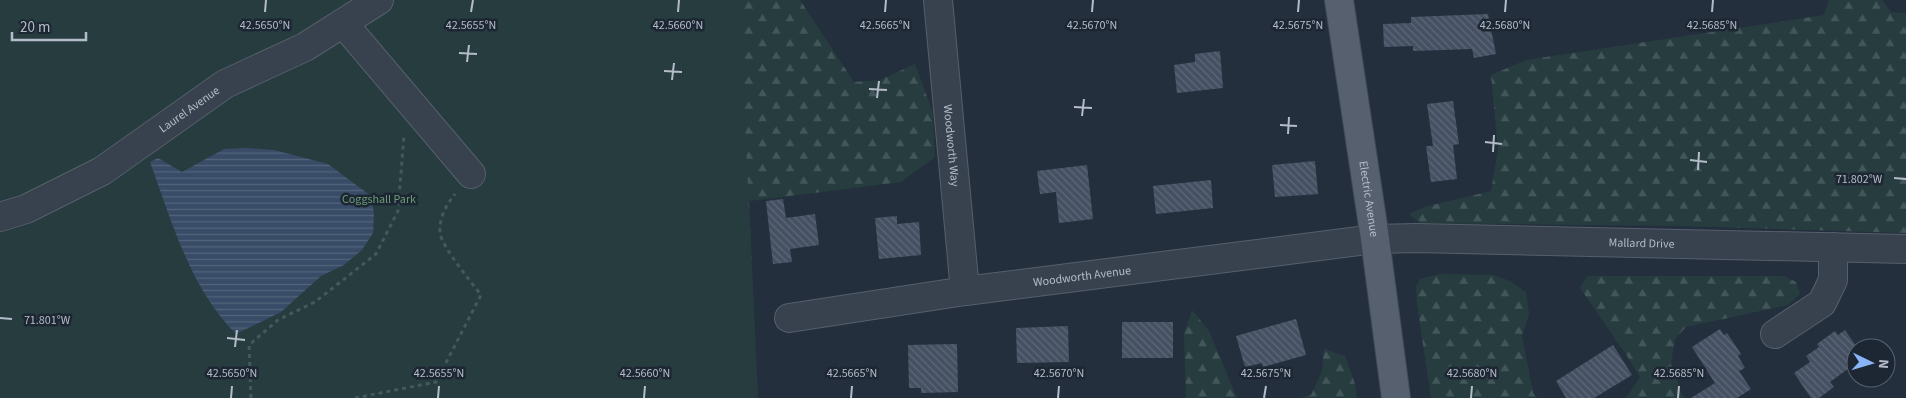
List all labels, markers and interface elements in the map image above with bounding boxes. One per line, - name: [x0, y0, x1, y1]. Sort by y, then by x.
- scale bar: [12, 10, 86, 42]
- text: 20 m: [20, 17, 50, 38]
- text: 42.5650°N: [240, 17, 290, 34]
- text: 42.5655°N: [446, 17, 496, 34]
- text: 42.5660°N: [653, 17, 703, 34]
- text: 42.5665°N: [860, 17, 910, 34]
- text: 42.5670°N: [1067, 17, 1117, 34]
- text: 42.5675°N: [1273, 17, 1323, 34]
- text: 42.5680°N: [1480, 17, 1530, 34]
- text: 42.5685°N: [1687, 17, 1737, 34]
- street label: Laurel Avenue: [155, 82, 223, 137]
- street label: Woodworth Way: [939, 104, 964, 188]
- street label: Electric Avenue: [1355, 160, 1383, 238]
- text: 71.802°W: [1836, 171, 1883, 188]
- park label: Coggshall Park: [342, 191, 416, 208]
- street label: Mallard Drive: [1608, 234, 1675, 252]
- street label: Woodworth Avenue: [1032, 262, 1132, 291]
- text: 71.801°W: [24, 312, 71, 329]
- north arrow: [1846, 338, 1896, 388]
- text: N: [1873, 359, 1893, 370]
- text: 42.5650°N: [207, 365, 257, 382]
- text: 42.5655°N: [414, 365, 464, 382]
- text: 42.5660°N: [620, 365, 670, 382]
- text: 42.5665°N: [827, 365, 877, 382]
- text: 42.5670°N: [1034, 365, 1084, 382]
- text: 42.5675°N: [1241, 365, 1291, 382]
- text: 42.5680°N: [1447, 365, 1497, 382]
- text: 42.5685°N: [1654, 365, 1704, 382]

